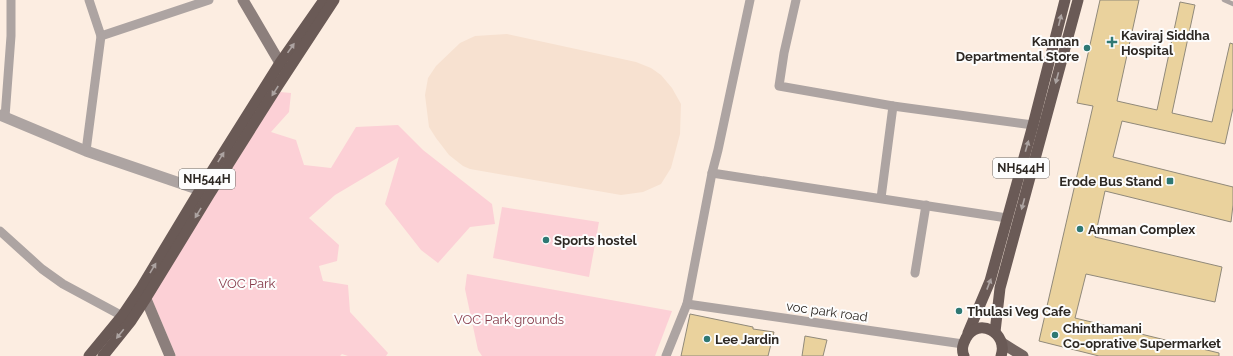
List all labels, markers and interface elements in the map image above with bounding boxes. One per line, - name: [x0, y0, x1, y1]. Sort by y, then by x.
- one-way arrow: [1057, 14, 1063, 26]
- place label: Kaviraj Siddha Hospital: [1121, 28, 1210, 58]
- place label: Kannan Departmental Store: [956, 34, 1079, 64]
- marker: Kaviraj Siddha Hospital: [1106, 36, 1118, 48]
- one-way arrow: [287, 42, 295, 53]
- marker: Kannan Departmental Store: [1082, 43, 1092, 53]
- one-way arrow: [1053, 72, 1059, 84]
- one-way arrow: [271, 85, 278, 97]
- one-way arrow: [1025, 139, 1031, 152]
- one-way arrow: [217, 152, 225, 162]
- road number: NH544H: [993, 158, 1049, 178]
- road number: NH544H: [179, 169, 235, 189]
- place label: Erode Bus Stand: [1059, 174, 1162, 189]
- marker: Erode Bus Stand: [1165, 176, 1175, 186]
- one-way arrow: [1020, 198, 1026, 210]
- one-way arrow: [194, 207, 201, 219]
- place label: Amman Complex: [1088, 222, 1195, 237]
- marker: Amman Complex: [1075, 224, 1085, 234]
- place label: Sports hostel: [554, 233, 637, 248]
- marker: Sports hostel: [541, 235, 551, 245]
- one-way arrow: [149, 262, 156, 274]
- park label: VOC Park: [218, 276, 276, 291]
- one-way arrow: [986, 278, 992, 290]
- street label: voc park road: [785, 298, 869, 325]
- place label: Thulasi Veg Cafe: [967, 304, 1071, 319]
- marker: Thulasi Veg Cafe: [954, 306, 964, 316]
- park label: VOC Park grounds: [454, 312, 564, 327]
- place label: Chinthamani Co-oprative Supermarket: [1063, 321, 1221, 351]
- one-way arrow: [116, 329, 125, 340]
- marker: Chinthamani Co-oprative Supermarket: [1050, 330, 1060, 340]
- place label: Lee Jardin: [715, 332, 779, 347]
- marker: Lee Jardin: [702, 334, 712, 344]

